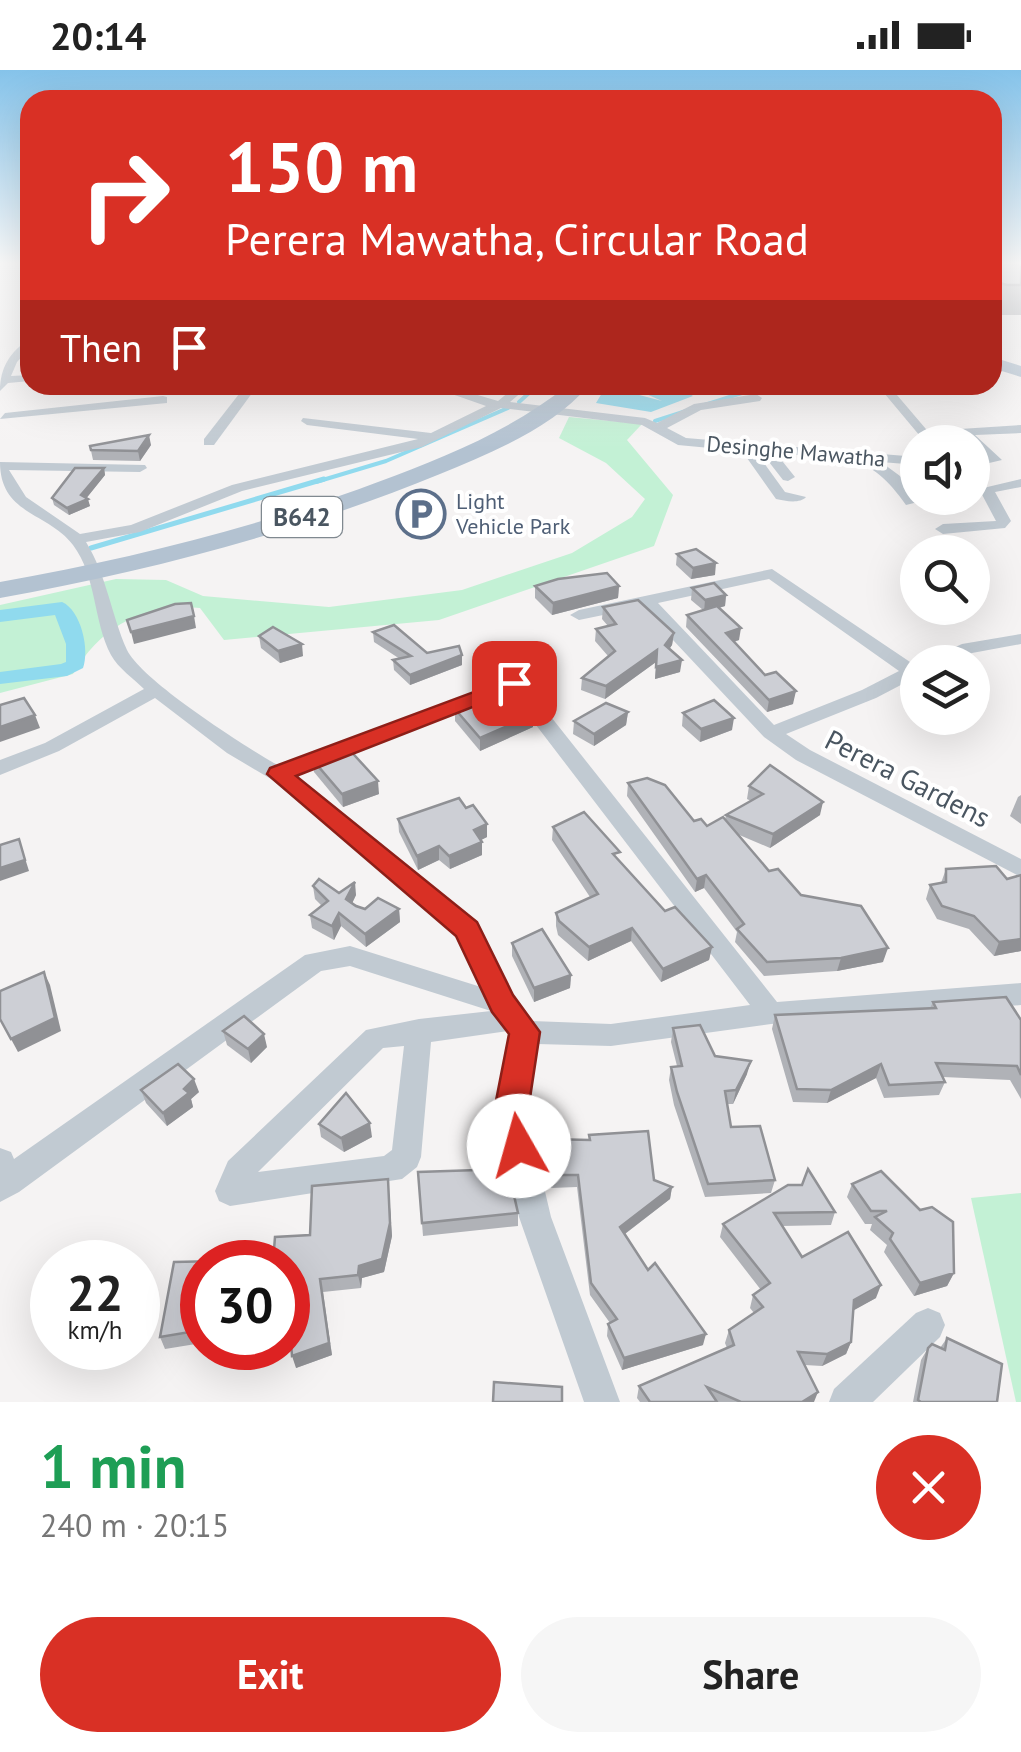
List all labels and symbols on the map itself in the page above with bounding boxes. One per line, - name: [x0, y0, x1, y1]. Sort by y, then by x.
- street label: Desinghe Mawatha: [705, 429, 887, 473]
- place label: Light Vehicle Park: [455, 487, 571, 540]
- parking icon: Light Vehicle Park: [395, 488, 447, 540]
- road number: B642: [262, 497, 342, 537]
- pin: [472, 641, 557, 726]
- street label: Perera Gardens: [819, 721, 997, 835]
- position arrow: [467, 1094, 571, 1198]
- speed limit sign: 30: [180, 1240, 310, 1370]

